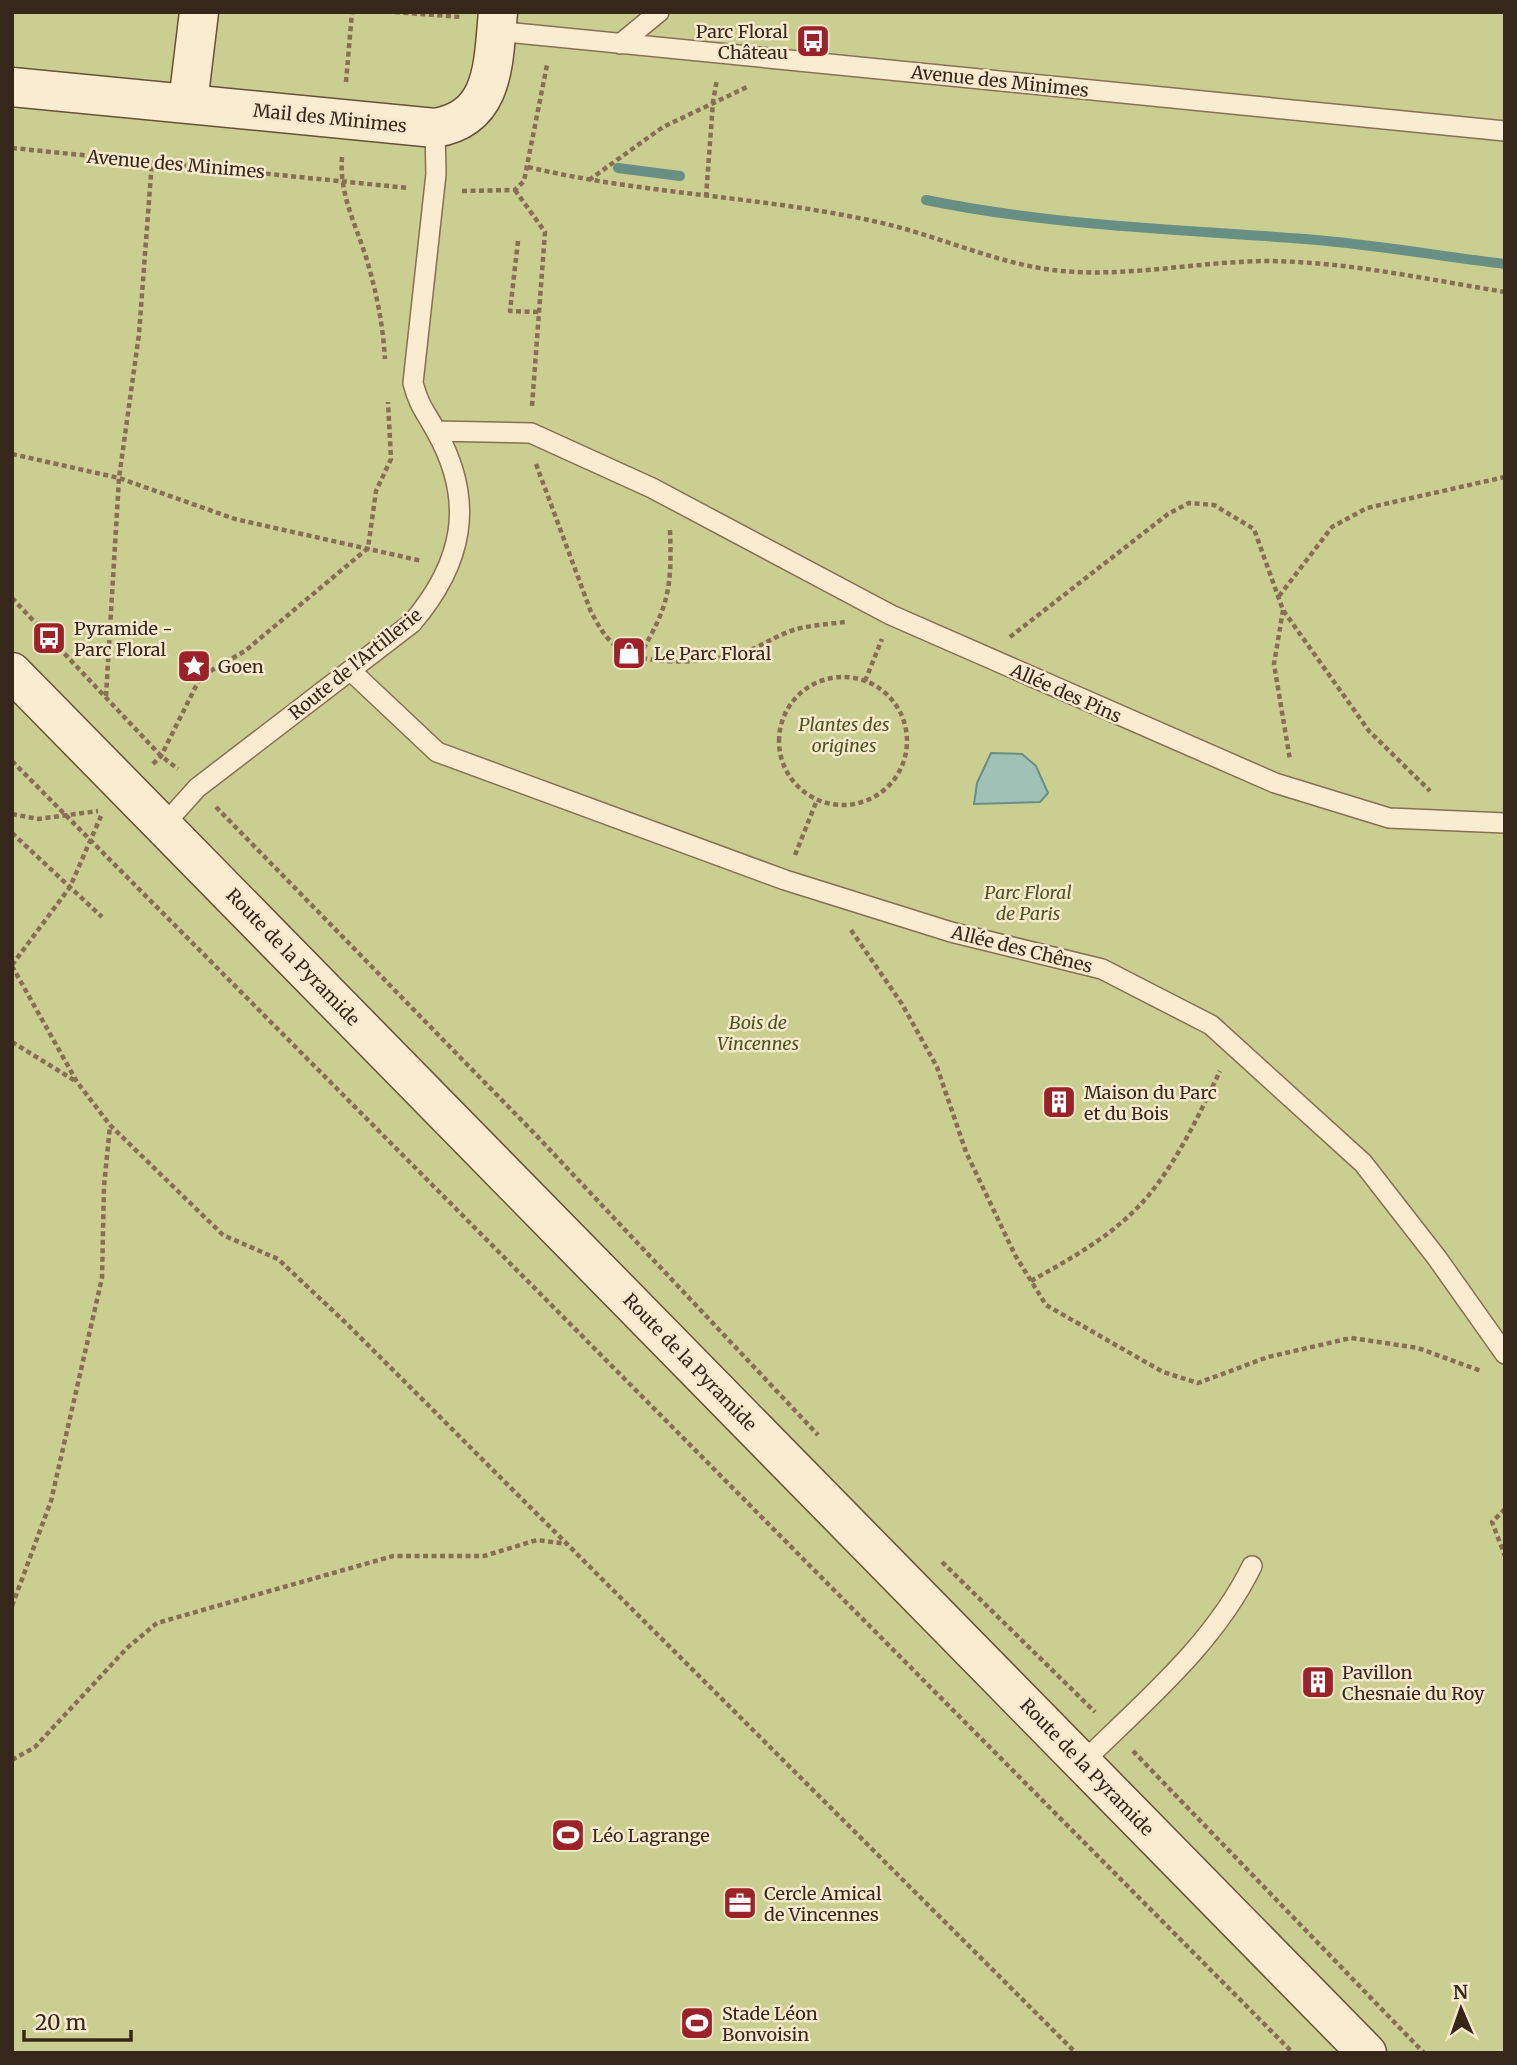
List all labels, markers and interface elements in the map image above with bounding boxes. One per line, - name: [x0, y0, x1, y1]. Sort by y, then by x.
- place label: Parc Floral Château: [696, 20, 788, 64]
- bus stop icon: Parc Floral Château: [794, 22, 832, 60]
- street label: Avenue des Minimes: [909, 60, 1090, 102]
- street label: Mail des Minimes: [252, 98, 408, 138]
- street label: Avenue des Minimes: [85, 145, 266, 183]
- street label: Route de l'Artillerie: [284, 603, 426, 725]
- place label: Pyramide - Parc Floral: [74, 617, 173, 661]
- bus stop icon: Pyramide - Parc Floral: [30, 619, 68, 657]
- shop icon: Le Parc Floral: [610, 634, 648, 672]
- place label: Le Parc Floral: [654, 642, 772, 665]
- place icon: Goen: [175, 647, 213, 685]
- place label: Goen: [218, 655, 264, 678]
- street label: Allée des Pins: [1006, 658, 1125, 728]
- park label: Plantes des origines: [799, 713, 889, 757]
- park label: Parc Floral de Paris: [984, 881, 1072, 925]
- street label: Route de la Pyramide: [221, 883, 365, 1031]
- street label: Allée des Chênes: [948, 920, 1095, 978]
- park label: Bois de Vincennes: [717, 1011, 799, 1055]
- place label: Maison du Parc et du Bois: [1084, 1081, 1217, 1125]
- building icon: Maison du Parc et du Bois: [1040, 1083, 1078, 1121]
- street label: Route de la Pyramide: [618, 1288, 762, 1436]
- place label: Pavillon Chesnaie du Roy: [1342, 1661, 1485, 1705]
- building icon: Pavillon Chesnaie du Roy: [1299, 1663, 1337, 1701]
- street label: Route de la Pyramide: [1015, 1693, 1159, 1841]
- sports icon: Léo Lagrange: [549, 1816, 587, 1854]
- place label: Léo Lagrange: [592, 1824, 710, 1847]
- place label: Cercle Amical de Vincennes: [764, 1882, 882, 1926]
- office icon: Cercle Amical de Vincennes: [721, 1884, 759, 1922]
- north arrow: [1426, 1974, 1496, 2044]
- text: N: [1452, 1980, 1468, 2004]
- scale bar: [24, 1998, 131, 2042]
- place label: Stade Léon Bonvoisin: [722, 2002, 818, 2046]
- sports icon: Stade Léon Bonvoisin: [678, 2004, 716, 2042]
- text: 20 m: [35, 2009, 87, 2036]

